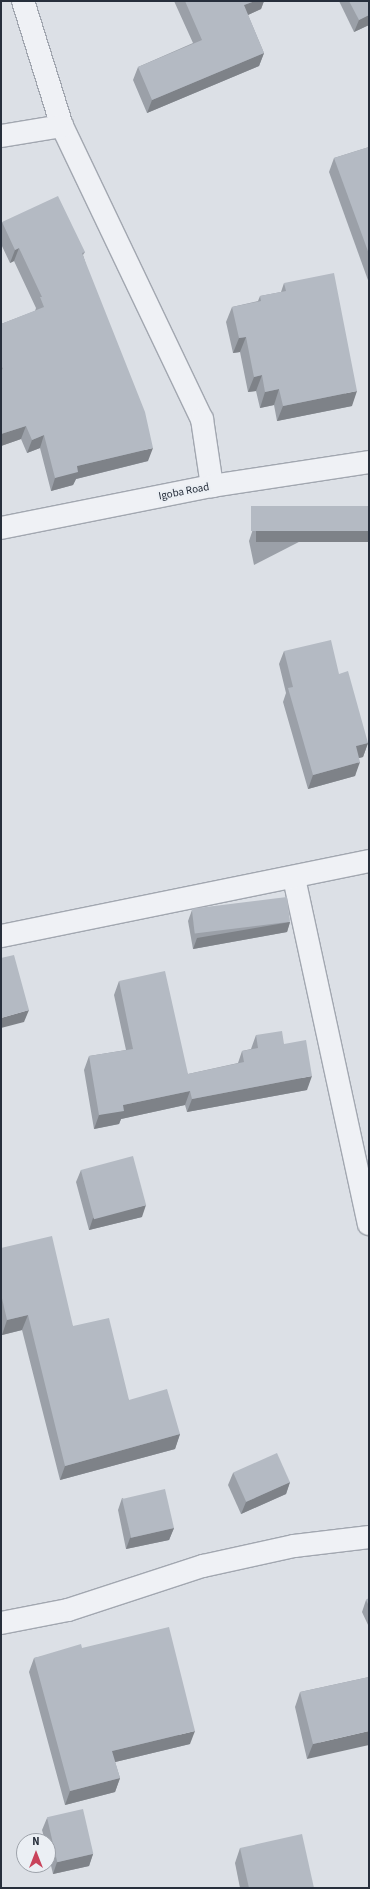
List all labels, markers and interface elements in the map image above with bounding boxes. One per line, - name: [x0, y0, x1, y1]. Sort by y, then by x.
- street label: Igoba Road: [157, 481, 211, 503]
- north arrow: [16, 1833, 56, 1873]
- text: N: [32, 1834, 40, 1849]

